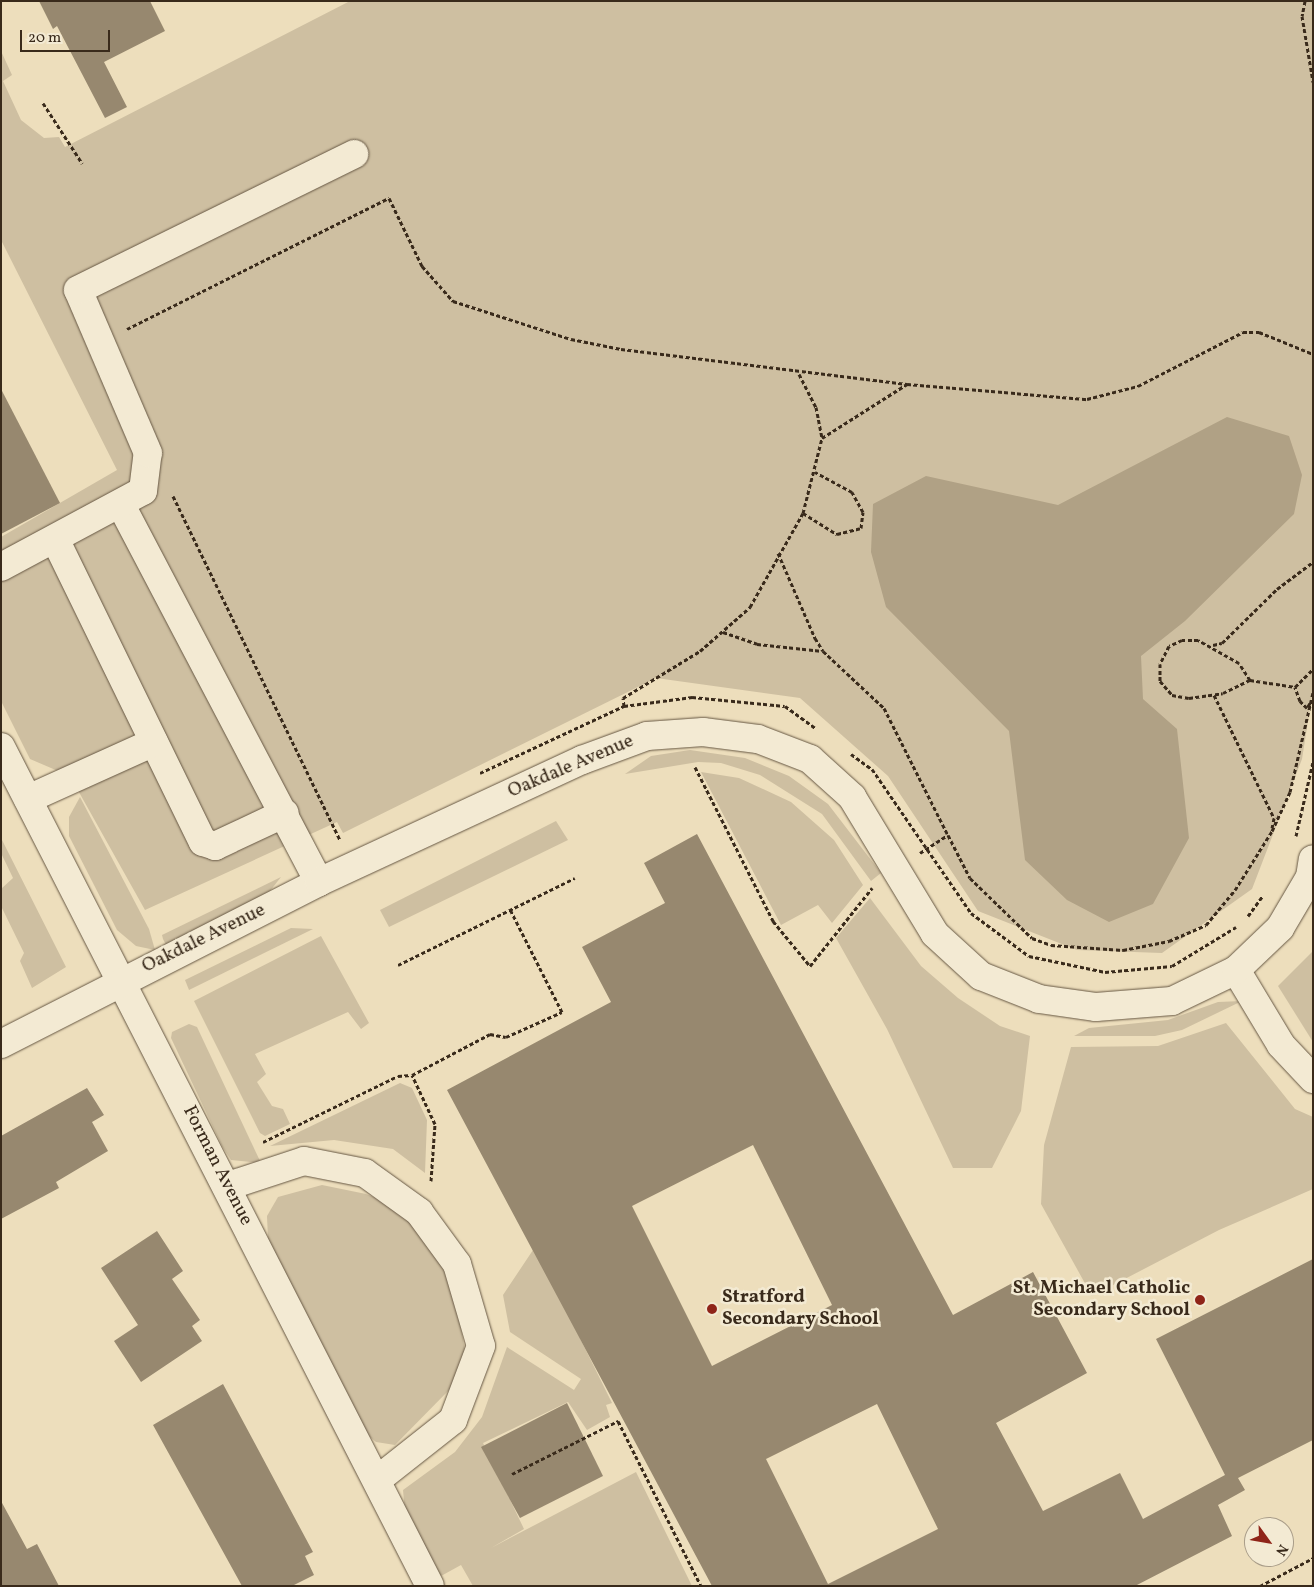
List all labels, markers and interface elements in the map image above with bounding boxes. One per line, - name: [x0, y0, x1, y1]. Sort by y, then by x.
- scale bar: [22, 20, 112, 52]
- text: 20 m: [28, 28, 61, 49]
- street label: Oakdale Avenue: [505, 730, 637, 804]
- street label: Oakdale Avenue: [139, 899, 269, 979]
- street label: Forman Avenue: [177, 1102, 257, 1230]
- place label: St. Michael Catholic Secondary School: [1013, 1278, 1190, 1322]
- place label: Stratford Secondary School: [722, 1287, 879, 1331]
- marker: St. Michael Catholic Secondary School: [1194, 1294, 1206, 1306]
- marker: Stratford Secondary School: [706, 1303, 718, 1315]
- north arrow: [1244, 1517, 1294, 1567]
- text: N: [1271, 1540, 1292, 1559]

